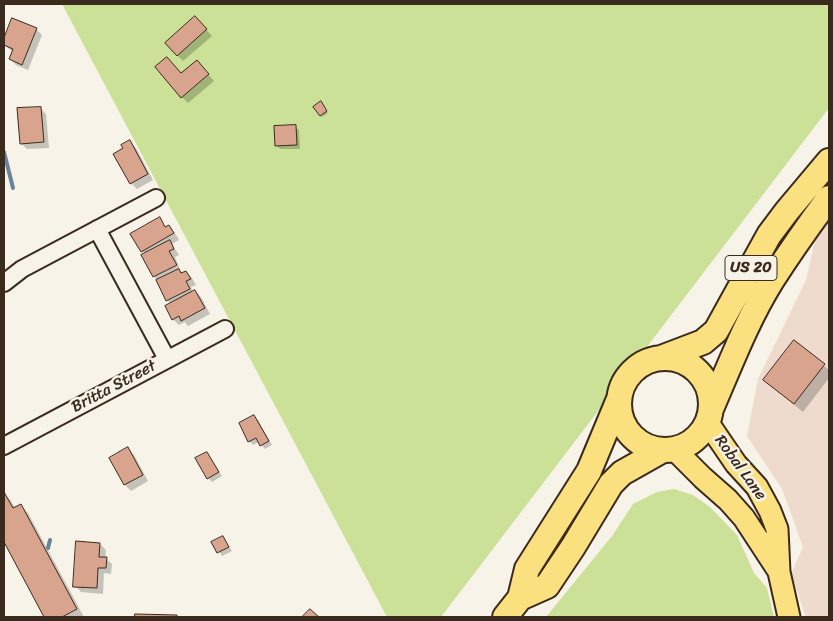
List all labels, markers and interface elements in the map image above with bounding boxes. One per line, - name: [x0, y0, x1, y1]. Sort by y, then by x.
- road number: US 20: [725, 256, 777, 280]
- street label: Britta Street: [68, 357, 160, 417]
- street label: Robal Lane: [710, 432, 770, 504]

